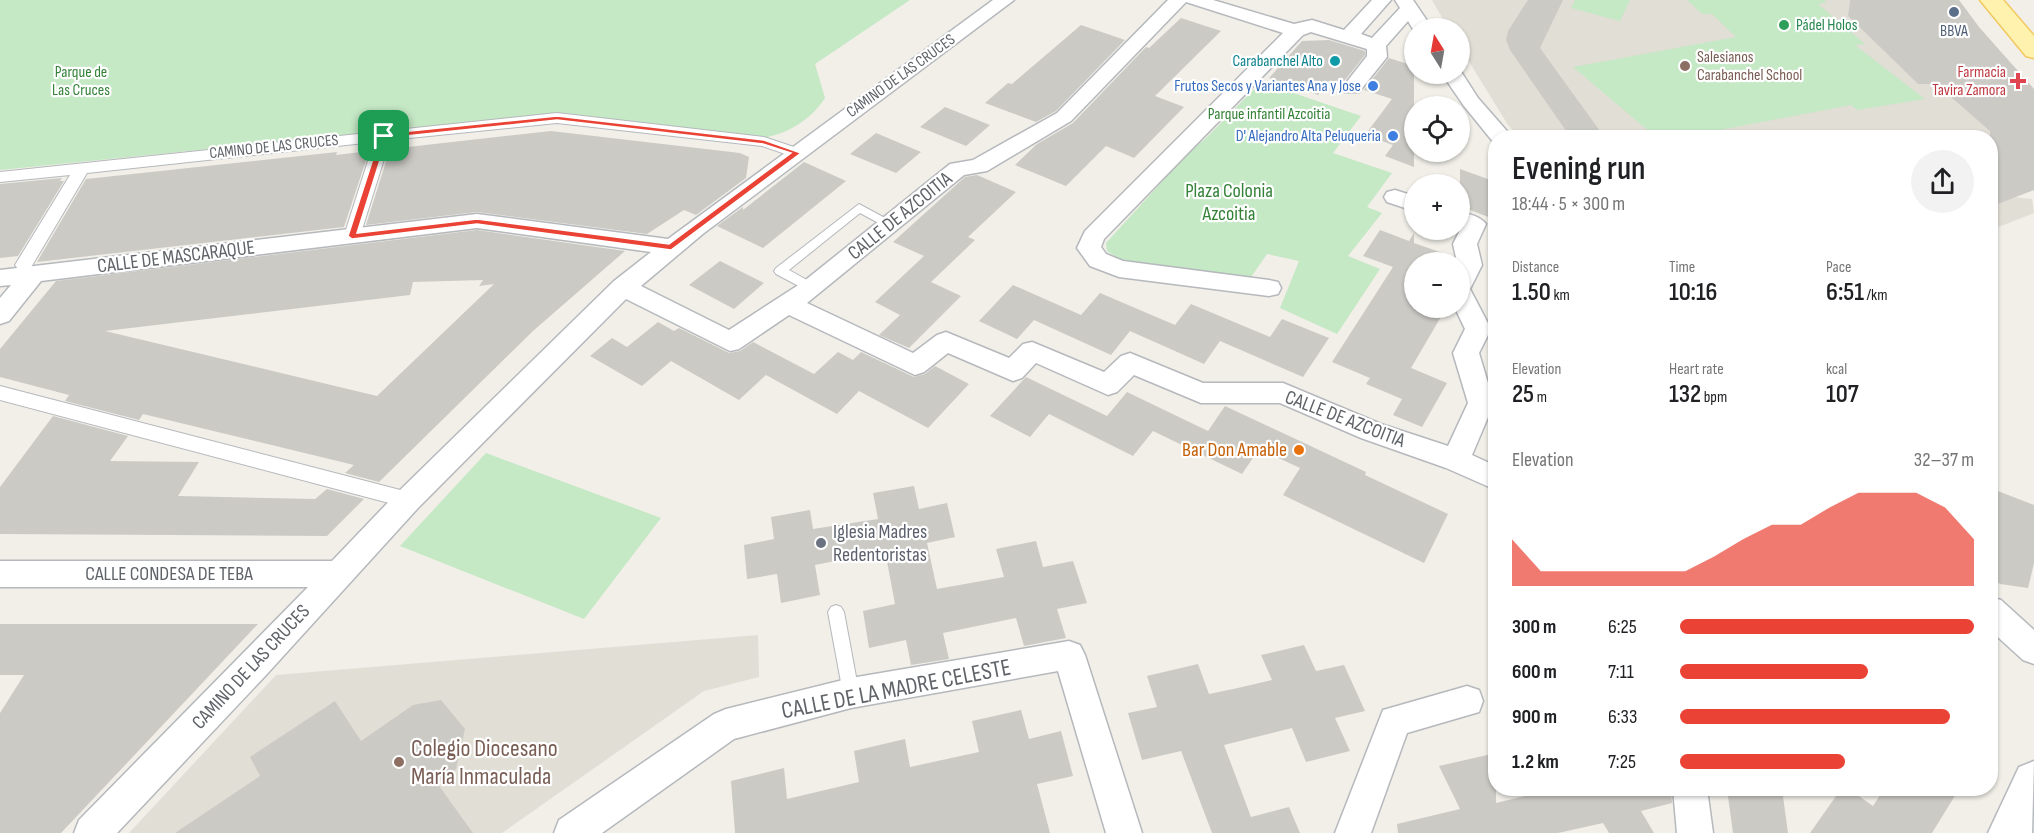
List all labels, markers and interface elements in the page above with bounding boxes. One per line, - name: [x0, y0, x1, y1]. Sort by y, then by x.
- marker: BBVA: [1947, 5, 1961, 19]
- place label: Pádel Holos: [1796, 16, 1858, 35]
- north arrow: [1404, 18, 1470, 84]
- map controls: [1404, 18, 1470, 318]
- marker: Pádel Holos: [1777, 18, 1791, 32]
- place label: BBVA: [1940, 22, 1968, 41]
- street label: CAMINO DE LAS CRUCES: [843, 30, 959, 122]
- place label: Salesianos Carabanchel School: [1697, 48, 1802, 85]
- place label: Carabanchel Alto: [1233, 52, 1323, 71]
- marker: Carabanchel Alto: [1328, 54, 1342, 68]
- marker: Salesianos Carabanchel School: [1678, 59, 1692, 73]
- park label: Parque de Las Cruces: [52, 63, 110, 100]
- place label: Farmacia Tavira Zamora: [1932, 63, 2006, 100]
- marker: Farmacia Tavira Zamora: [2011, 74, 2025, 88]
- place label: Frutos Secos y Variantes Ana y Jose: [1174, 77, 1361, 96]
- marker: Frutos Secos y Variantes Ana y Jose: [1366, 79, 1380, 93]
- button: locate: [1404, 96, 1470, 162]
- park label: Parque infantil Azcoitia: [1208, 105, 1330, 124]
- pin: [358, 110, 409, 161]
- icon: arrive: [367, 119, 400, 152]
- place label: D' Alejandro Alta Peluqueria: [1236, 127, 1381, 146]
- marker: D' Alejandro Alta Peluqueria: [1386, 129, 1400, 143]
- street label: CAMINO DE LAS CRUCES: [209, 131, 340, 163]
- text: Evening run: [1512, 149, 1646, 189]
- button: share: [1911, 150, 1974, 213]
- street label: CALLE DE AZCOITIA: [843, 166, 957, 265]
- button: +: [1404, 174, 1470, 240]
- park label: Plaza Colonia Azcoitia: [1185, 179, 1273, 226]
- text: 18:44 · 5 × 300 m: [1512, 192, 1625, 216]
- street label: CALLE DE MASCARAQUE: [96, 235, 256, 279]
- button: −: [1404, 252, 1470, 318]
- text: Distance: [1512, 258, 1559, 277]
- text: Time: [1669, 258, 1695, 277]
- text: Pace: [1826, 258, 1851, 277]
- text: 1.50: [1512, 277, 1551, 308]
- text: 10:16: [1669, 277, 1717, 308]
- text: 6:51: [1826, 277, 1864, 308]
- text: km: [1551, 286, 1570, 305]
- text: /km: [1864, 286, 1887, 305]
- text: Elevation: [1512, 360, 1561, 379]
- text: Heart rate: [1669, 360, 1724, 379]
- text: kcal: [1826, 360, 1847, 379]
- text: 25: [1512, 379, 1534, 410]
- text: 132: [1669, 379, 1701, 410]
- text: 107: [1826, 379, 1859, 410]
- street label: CALLE DE AZCOITIA: [1281, 385, 1409, 453]
- text: m: [1534, 388, 1547, 407]
- text: bpm: [1701, 388, 1727, 407]
- place label: Bar Don Amable: [1182, 438, 1287, 462]
- marker: Bar Don Amable: [1292, 443, 1306, 457]
- text: Elevation: [1512, 448, 1574, 472]
- text: 32–37 m: [1914, 448, 1974, 472]
- place label: Iglesia Madres Redentoristas: [833, 520, 927, 567]
- marker: Iglesia Madres Redentoristas: [814, 536, 828, 550]
- street label: CALLE CONDESA DE TEBA: [85, 562, 253, 586]
- street label: CAMINO DE LAS CRUCES: [187, 600, 315, 734]
- text: 300 m: [1512, 615, 1556, 639]
- text: 6:25: [1608, 615, 1637, 639]
- street label: CALLE DE LA MADRE CELESTE: [779, 653, 1013, 725]
- text: 600 m: [1512, 660, 1557, 684]
- text: 7:11: [1608, 660, 1634, 684]
- text: 900 m: [1512, 705, 1557, 729]
- text: 6:33: [1608, 705, 1637, 729]
- place label: Colegio Diocesano María Inmaculada: [411, 734, 558, 791]
- text: 1.2 km: [1512, 750, 1559, 774]
- text: 7:25: [1608, 750, 1636, 774]
- marker: Colegio Diocesano María Inmaculada: [392, 755, 406, 769]

